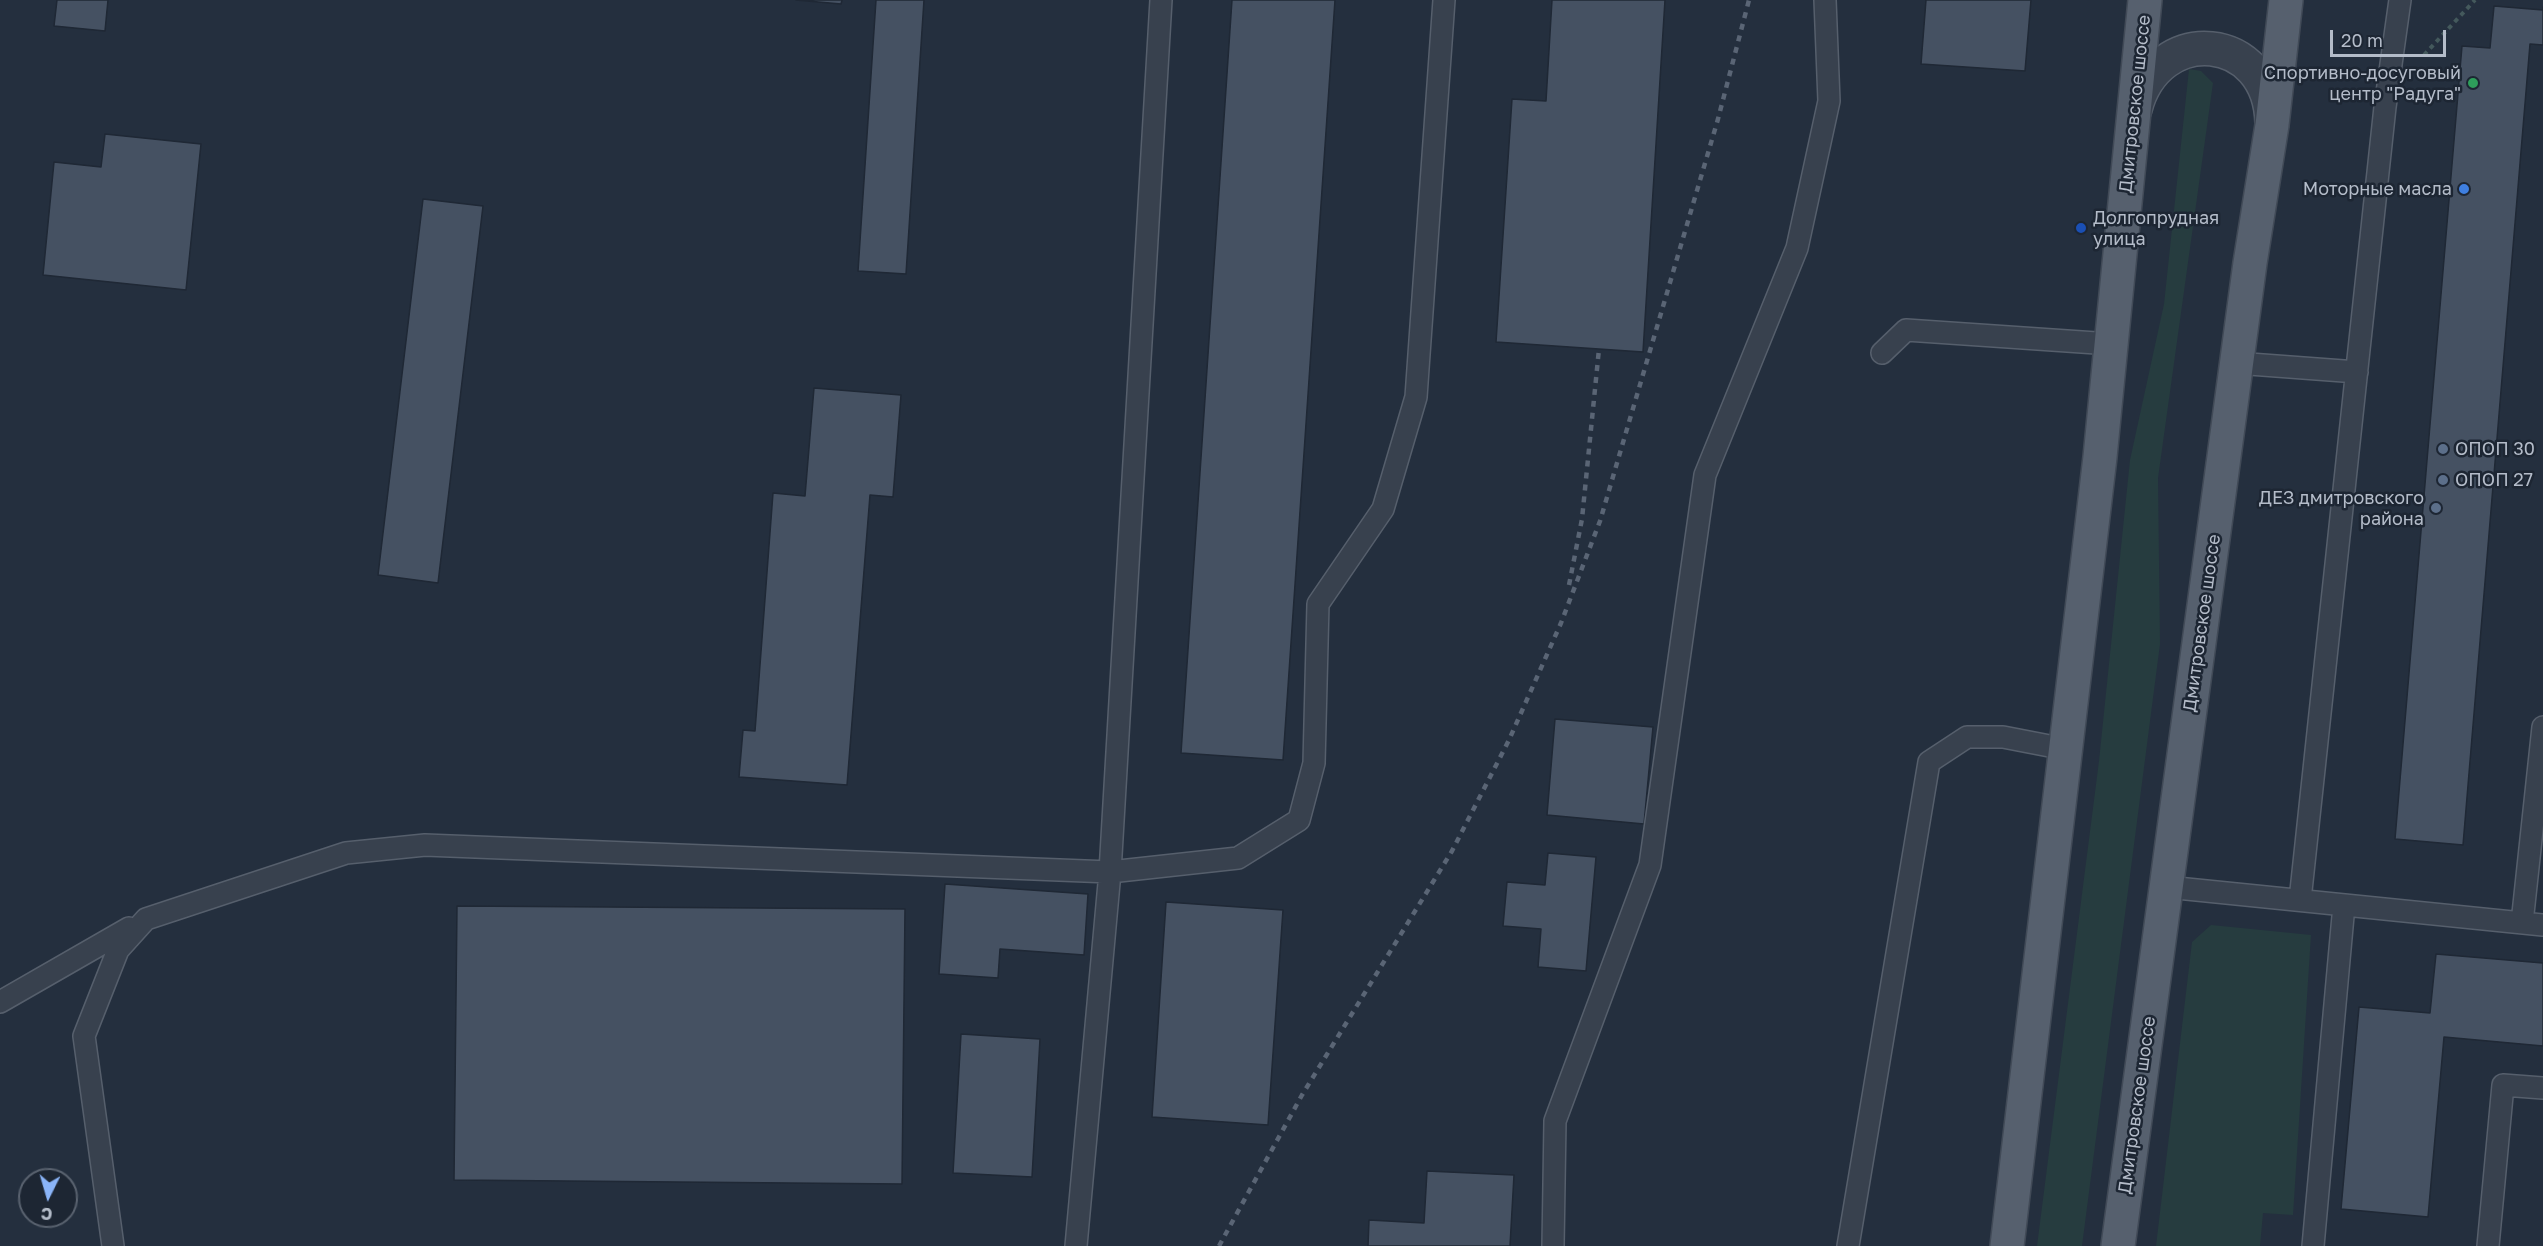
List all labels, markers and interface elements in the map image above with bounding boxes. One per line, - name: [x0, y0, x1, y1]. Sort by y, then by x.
- street label: Дмитровское шоссе: [2115, 14, 2155, 194]
- scale bar: [2333, 18, 2448, 56]
- text: 20 m: [2341, 29, 2383, 51]
- place label: Спортивно-досуговый центр "Радуга": [2264, 62, 2461, 104]
- marker: Спортивно-досуговый центр "Радуга": [2466, 76, 2480, 90]
- place label: Моторные масла: [2303, 178, 2452, 200]
- marker: Моторные масла: [2457, 182, 2471, 196]
- place label: Долгопрудная улица: [2093, 207, 2219, 250]
- marker: Долгопрудная улица: [2074, 221, 2088, 235]
- place label: ОПОП 30: [2455, 438, 2535, 460]
- marker: ОПОП 30: [2436, 442, 2450, 456]
- place label: ОПОП 27: [2455, 469, 2533, 491]
- marker: ОПОП 27: [2436, 473, 2450, 487]
- place label: ДЕЗ дмитровского района: [2259, 487, 2424, 530]
- marker: ДЕЗ дмитровского района: [2429, 501, 2443, 515]
- street label: Дмитровское шоссе: [2179, 533, 2225, 713]
- street label: Дмитровское шоссе: [2114, 1015, 2160, 1195]
- north arrow: [18, 1168, 78, 1228]
- text: С: [40, 1203, 53, 1224]

